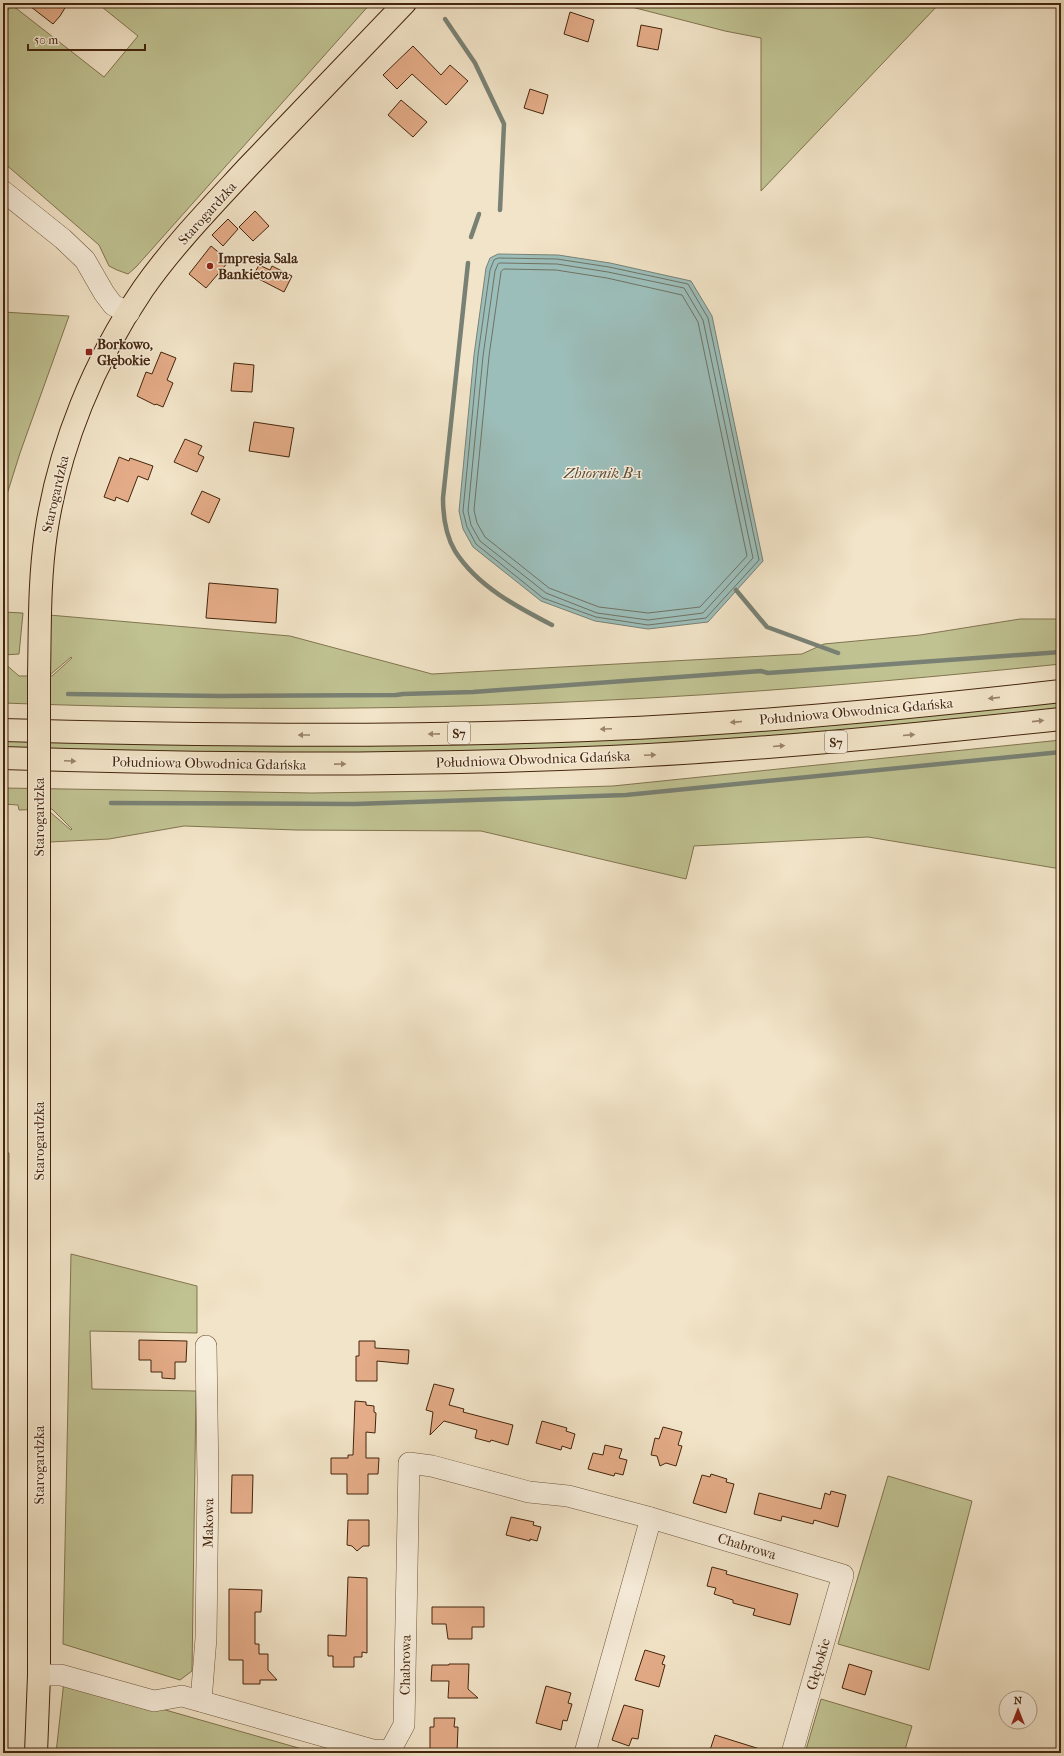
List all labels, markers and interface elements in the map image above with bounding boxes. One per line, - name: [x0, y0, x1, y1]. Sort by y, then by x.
- scale bar: [28, 26, 145, 52]
- text: 50 m: [34, 33, 58, 47]
- street label: Starogardzka: [175, 178, 240, 248]
- place label: Impresja Sala Bankietowa: [218, 250, 298, 283]
- marker: Impresja Sala Bankietowa: [205, 261, 215, 271]
- place label: Borkowo, Głębokie: [97, 336, 153, 370]
- marker: Borkowo, Głębokie: [84, 347, 94, 357]
- street label: Starogardzka: [38, 453, 73, 534]
- water label: Zbiornik B-1: [563, 464, 642, 482]
- street label: Południowa Obwodnica Gdańska: [758, 694, 954, 728]
- one-way arrow: [988, 695, 1000, 702]
- one-way arrow: [730, 718, 742, 725]
- one-way arrow: [1032, 718, 1044, 724]
- road number: S7: [448, 722, 470, 744]
- one-way arrow: [600, 725, 612, 732]
- one-way arrow: [428, 730, 440, 737]
- road number: S7: [825, 731, 847, 753]
- one-way arrow: [297, 732, 310, 738]
- one-way arrow: [903, 732, 915, 738]
- one-way arrow: [773, 743, 785, 750]
- street label: Południowa Obwodnica Gdańska: [435, 748, 631, 771]
- one-way arrow: [644, 751, 656, 758]
- street label: Południowa Obwodnica Gdańska: [111, 753, 307, 774]
- one-way arrow: [64, 757, 76, 764]
- one-way arrow: [334, 761, 347, 767]
- street label: Starogardzka: [31, 777, 48, 856]
- street label: Starogardzka: [31, 1101, 48, 1180]
- street label: Starogardzka: [31, 1425, 48, 1504]
- street label: Makowa: [200, 1497, 217, 1548]
- street label: Chabrowa: [715, 1530, 779, 1564]
- street label: Chabrowa: [396, 1634, 415, 1695]
- street label: Głębokie: [803, 1636, 834, 1692]
- north arrow: [998, 1690, 1038, 1730]
- text: N: [1014, 1694, 1023, 1707]

